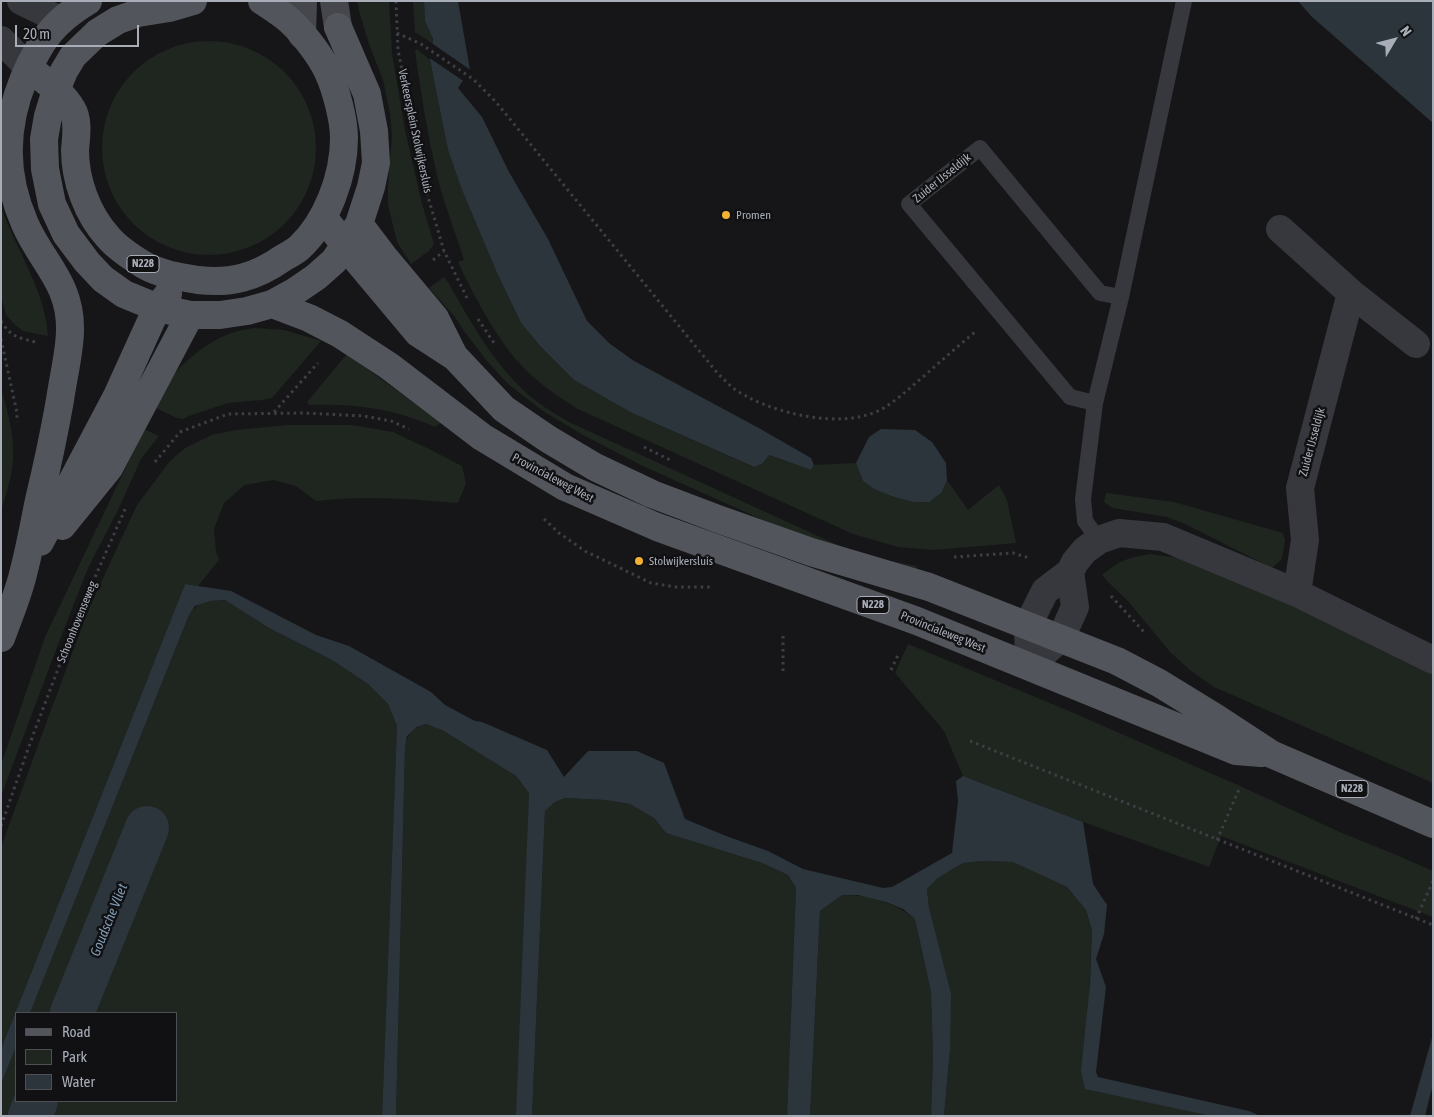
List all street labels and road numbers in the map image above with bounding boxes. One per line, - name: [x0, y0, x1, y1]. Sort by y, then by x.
- street label: Verkeersplein Stolwijkersluis: [395, 68, 435, 194]
- street label: Zuider IJsseldijk: [910, 150, 974, 206]
- road number: N228: [127, 255, 159, 272]
- street label: Zuider IJsseldijk: [1296, 406, 1328, 478]
- street label: Provincialeweg West: [510, 450, 596, 506]
- street label: Schoonhovenseweg: [54, 579, 100, 665]
- road number: N228: [857, 596, 889, 614]
- street label: Provincialeweg West: [898, 608, 988, 656]
- road number: N228: [1336, 781, 1368, 798]

